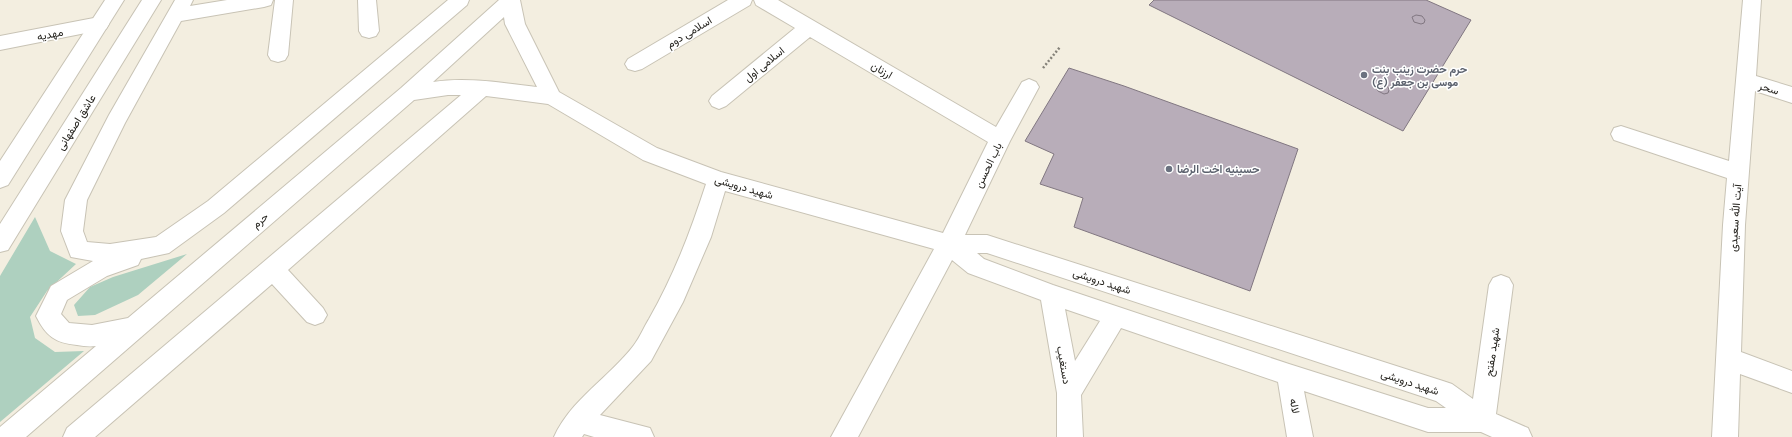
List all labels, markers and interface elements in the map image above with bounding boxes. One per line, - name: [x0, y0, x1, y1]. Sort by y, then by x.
- street label: اسلامی دوم: [664, 14, 715, 52]
- street label: مهدیه: [36, 26, 64, 43]
- street label: اسلامی اول: [742, 44, 787, 85]
- street label: ارزنان: [869, 59, 895, 82]
- place label: حرم حضرت زینب بنت موسی بن جعفر (ع): [1372, 63, 1468, 90]
- marker: حرم حضرت زینب بنت موسی بن جعفر (ع): [1359, 70, 1369, 80]
- street label: سحر: [1756, 79, 1781, 98]
- street label: عاشق اصفهانی: [54, 92, 99, 153]
- street label: باب الحسن: [972, 140, 1005, 190]
- place label: حسینیه اخت الرضا: [1177, 163, 1260, 176]
- marker: حسینیه اخت الرضا: [1164, 164, 1174, 174]
- street label: شهید درویشی: [713, 173, 775, 202]
- street label: آیت الله سعیدی: [1727, 182, 1744, 252]
- street label: حرم: [250, 210, 272, 232]
- street label: شهید درویشی: [1071, 266, 1133, 297]
- street label: شهید مفتح: [1483, 326, 1503, 378]
- street label: دستغیب: [1054, 345, 1073, 385]
- street label: شهید درویشی: [1379, 367, 1441, 398]
- street label: لاله: [1287, 398, 1302, 415]

